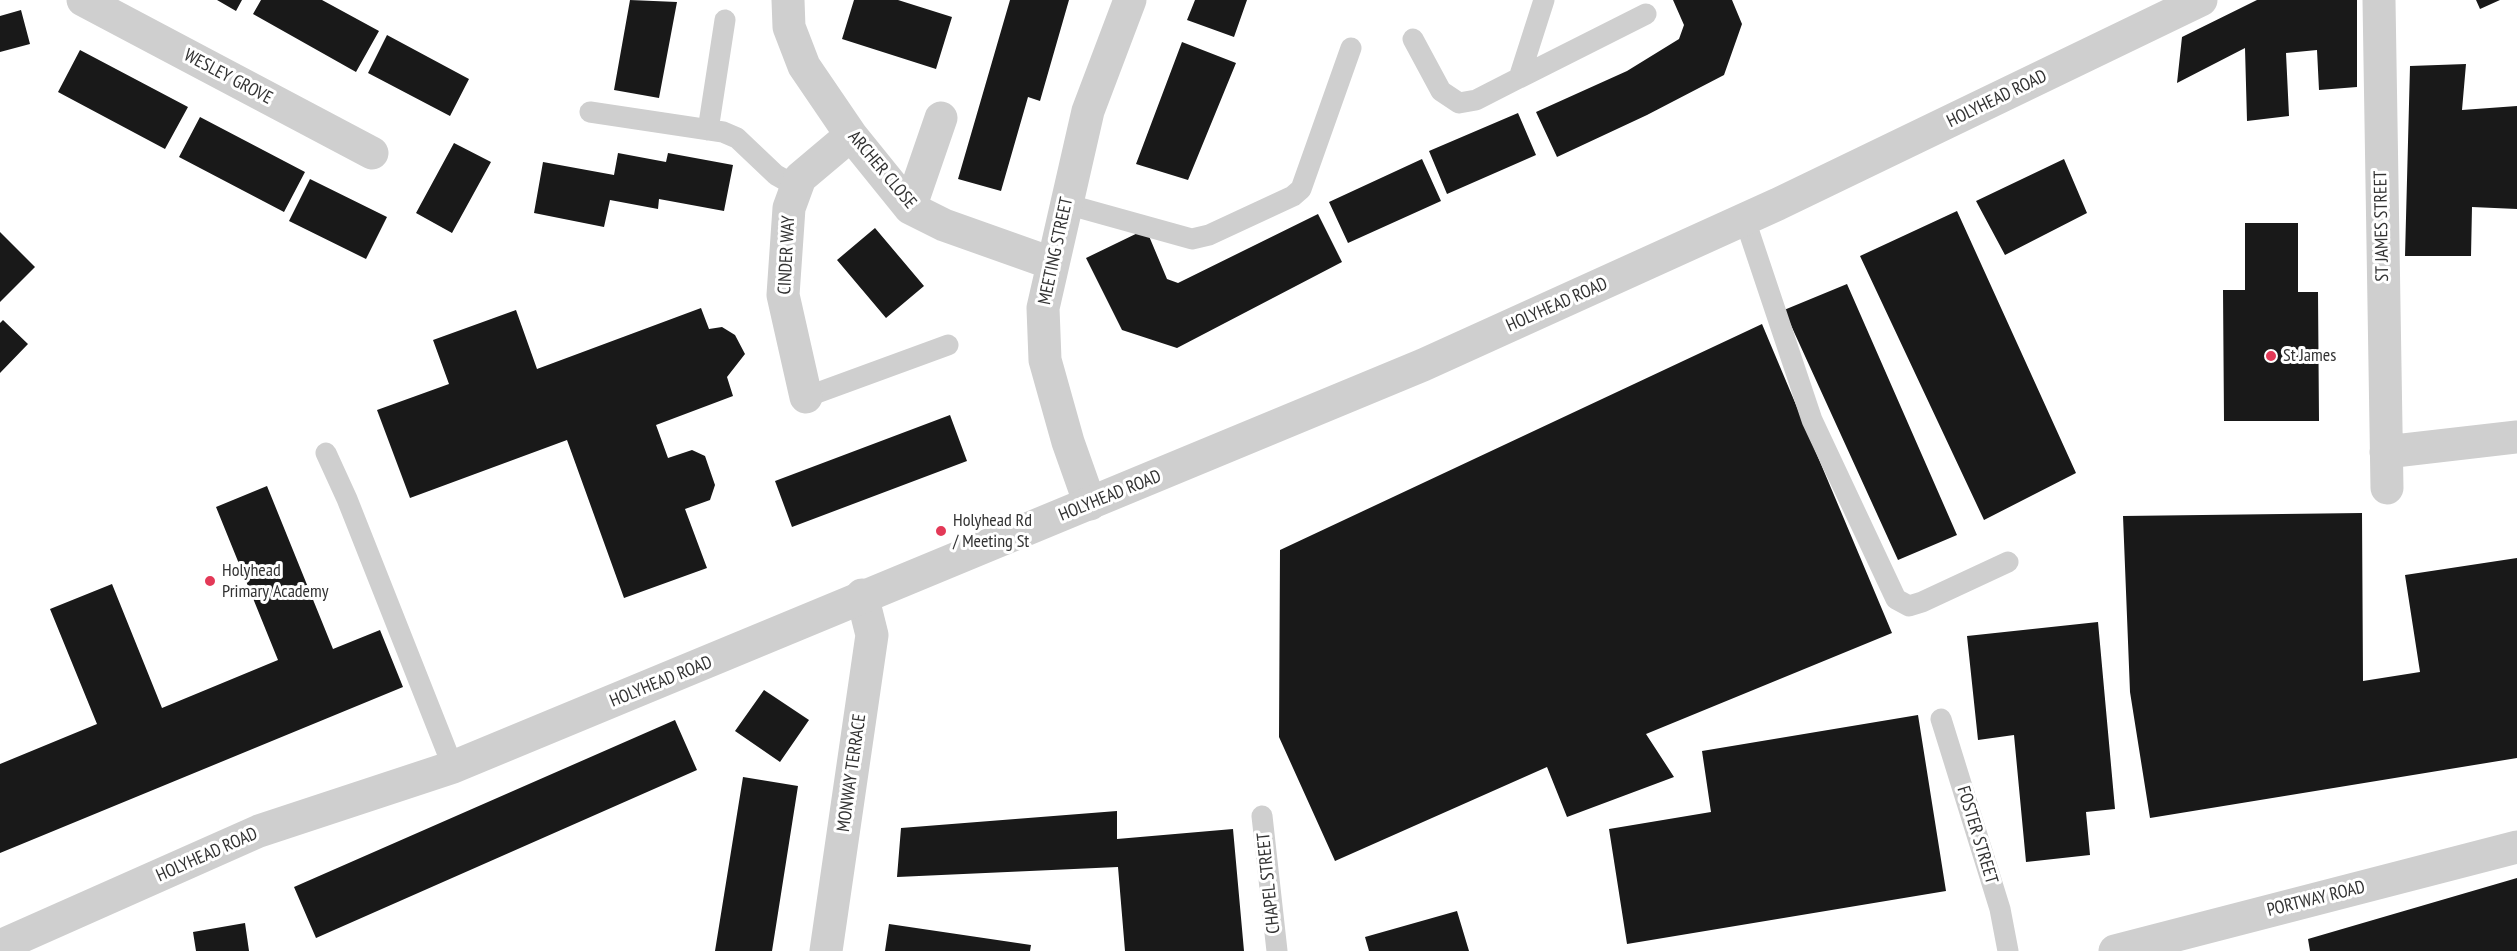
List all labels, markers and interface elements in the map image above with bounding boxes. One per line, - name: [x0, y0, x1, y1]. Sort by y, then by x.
- street label: WESLEY GROVE: [180, 45, 276, 109]
- street label: HOLYHEAD ROAD: [1944, 66, 2050, 132]
- street label: ARCHER CLOSE: [843, 127, 921, 213]
- street label: ST JAMES STREET: [2370, 170, 2394, 282]
- street label: MEETING STREET: [1034, 195, 1078, 307]
- street label: CINDER WAY: [774, 215, 800, 295]
- street label: HOLYHEAD ROAD: [1503, 273, 1611, 337]
- place label: St James: [2283, 345, 2336, 367]
- marker: St James: [2264, 349, 2278, 363]
- street label: HOLYHEAD ROAD: [1056, 466, 1164, 526]
- place label: Holyhead Rd / Meeting St: [953, 510, 1032, 552]
- marker: Holyhead Rd / Meeting St: [934, 524, 948, 538]
- place label: Holyhead Primary Academy: [222, 560, 329, 602]
- marker: Holyhead Primary Academy: [203, 574, 217, 588]
- street label: HOLYHEAD ROAD: [607, 652, 715, 712]
- street label: MONWAY TERRACE: [833, 713, 871, 833]
- street label: FOSTER STREET: [1952, 783, 2002, 887]
- street label: HOLYHEAD ROAD: [153, 823, 261, 887]
- street label: CHAPEL STREET: [1253, 831, 1285, 935]
- street label: PORTWAY ROAD: [2265, 876, 2367, 922]

